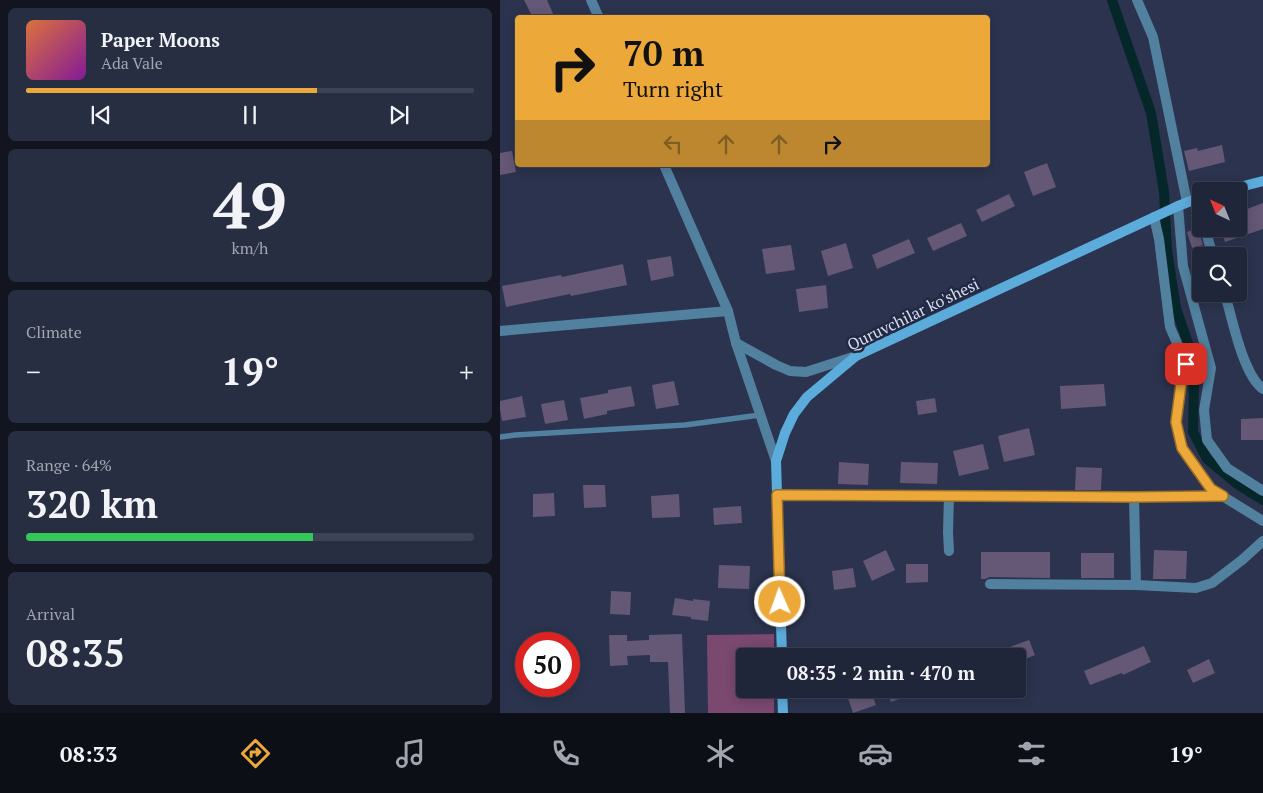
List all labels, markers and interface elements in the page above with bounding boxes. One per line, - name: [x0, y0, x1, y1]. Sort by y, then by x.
- text: Paper Moons: [101, 27, 220, 52]
- text: 70 m: [623, 30, 704, 76]
- icon: right: [540, 35, 605, 100]
- text: Ada Vale: [101, 52, 163, 74]
- text: Turn right: [623, 74, 723, 103]
- icon: previous: [87, 101, 115, 129]
- icon: pause: [236, 101, 264, 129]
- icon: next: [385, 101, 413, 129]
- icon: left: [659, 130, 687, 158]
- icon: ahead: [712, 130, 740, 158]
- icon: ahead: [765, 130, 793, 158]
- icon: right: [818, 130, 846, 158]
- text: 49: [213, 161, 287, 248]
- north arrow: [1192, 182, 1248, 238]
- map controls: [1192, 182, 1247, 302]
- text: km/h: [232, 237, 268, 259]
- button: search: [1192, 247, 1247, 302]
- street label: Quruvchilar ko'shesi: [843, 272, 983, 356]
- text: Climate: [26, 321, 82, 343]
- pin: [1165, 343, 1207, 385]
- text: 19°: [221, 346, 279, 396]
- icon: arrive: [1172, 350, 1200, 378]
- text: −: [26, 353, 41, 390]
- text: +: [459, 353, 474, 390]
- text: Range · 64%: [26, 454, 112, 476]
- text: 320 km: [26, 479, 158, 529]
- position arrow: [753, 575, 805, 627]
- text: Arrival: [26, 603, 75, 625]
- text: 08:35: [26, 628, 125, 678]
- speed limit sign: 50: [515, 632, 580, 697]
- text: 08:35 · 2 min · 470 m: [787, 660, 975, 685]
- icon: directions: [238, 736, 273, 771]
- icon: music: [393, 736, 428, 771]
- icon: phone: [548, 736, 583, 771]
- icon: climate: [703, 736, 738, 771]
- icon: car: [858, 736, 893, 771]
- icon: filters: [1014, 736, 1049, 771]
- text: 08:33: [60, 739, 117, 768]
- text: 19°: [1169, 739, 1203, 768]

